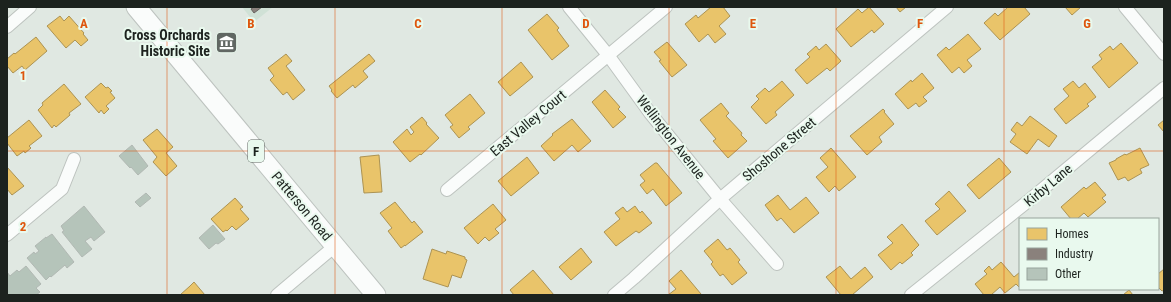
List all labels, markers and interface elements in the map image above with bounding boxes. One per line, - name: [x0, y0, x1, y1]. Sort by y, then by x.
- text: A: [80, 16, 88, 31]
- text: B: [247, 16, 255, 31]
- text: C: [414, 16, 422, 31]
- text: D: [582, 16, 590, 31]
- text: E: [750, 16, 757, 31]
- text: F: [917, 16, 923, 31]
- text: G: [1083, 16, 1091, 31]
- place label: Cross Orchards Historic Site: [124, 27, 210, 59]
- museum icon: Cross Orchards Historic Site: [213, 30, 239, 56]
- text: 1: [20, 68, 26, 83]
- street label: East Valley Court: [487, 87, 569, 159]
- street label: Wellington Avenue: [633, 92, 709, 182]
- street label: Shoshone Street: [739, 114, 819, 184]
- road number: F: [248, 140, 264, 162]
- street label: Kirby Lane: [1021, 160, 1076, 210]
- street label: Patterson Road: [269, 168, 335, 244]
- legend: [1019, 218, 1159, 290]
- text: 2: [20, 219, 27, 234]
- text: Homes: [1055, 227, 1089, 241]
- text: Industry: [1055, 247, 1093, 261]
- text: Other: [1055, 267, 1081, 281]

